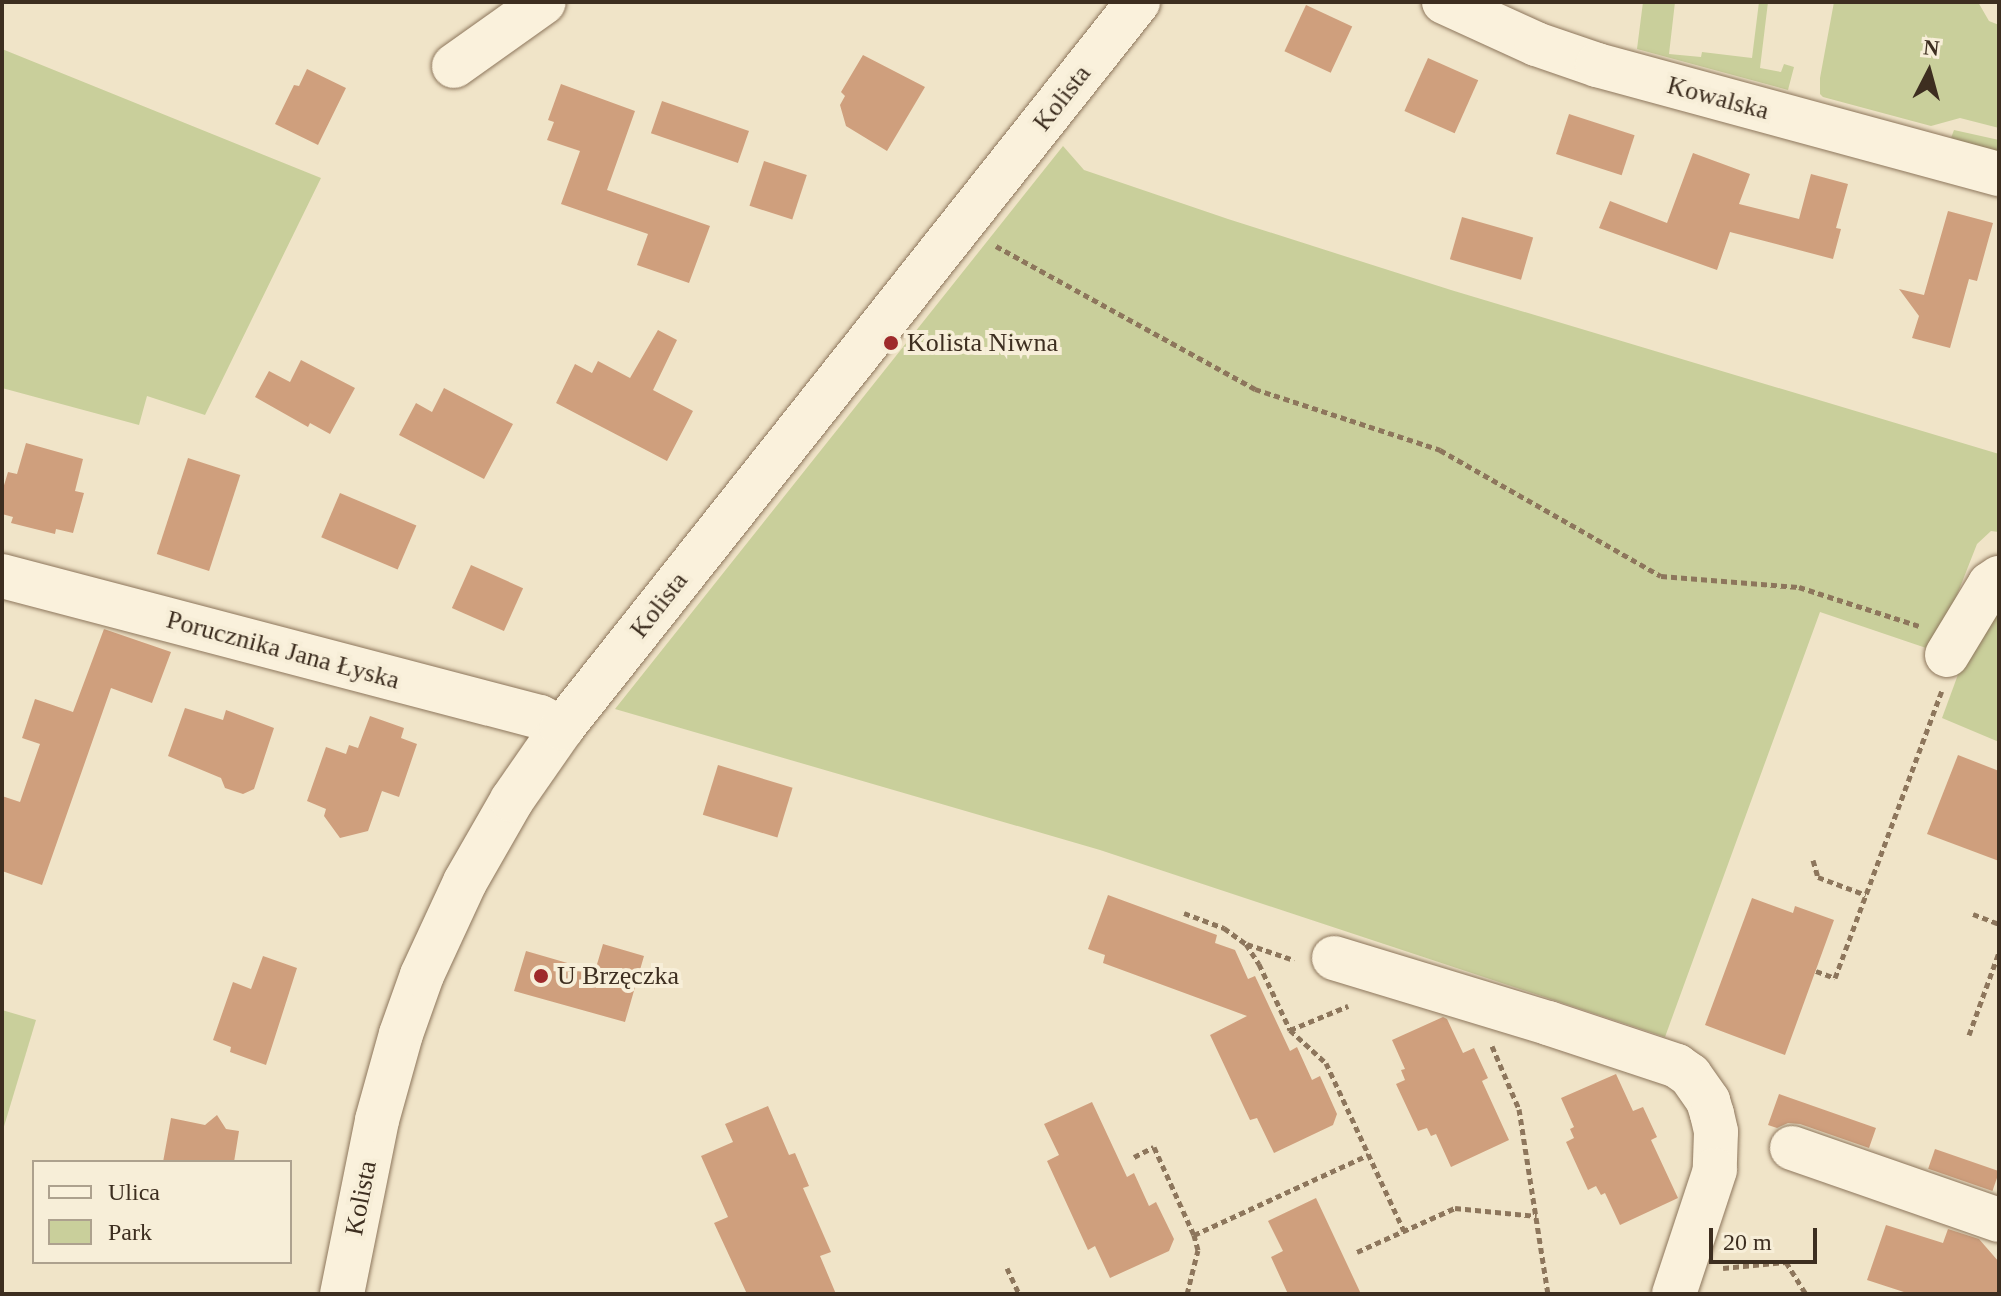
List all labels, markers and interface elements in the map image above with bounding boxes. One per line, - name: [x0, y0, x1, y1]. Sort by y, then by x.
- north arrow: [1889, 32, 1969, 112]
- text: N: [1922, 34, 1941, 61]
- street label: Kolista: [1027, 59, 1097, 137]
- street label: Kowalska: [1664, 69, 1772, 127]
- place label: Kolista Niwna: [907, 327, 1058, 359]
- marker: Kolista Niwna: [882, 334, 900, 352]
- street label: Kolista: [624, 566, 694, 644]
- street label: Porucznika Jana Łyska: [163, 604, 403, 696]
- place label: U Brzęczka: [557, 960, 679, 992]
- marker: U Brzęczka: [532, 967, 550, 985]
- street label: Kolista: [339, 1158, 383, 1238]
- legend: [32, 1160, 292, 1264]
- text: Ulica: [108, 1179, 160, 1205]
- scale bar: [1713, 1212, 1821, 1262]
- text: Park: [108, 1219, 152, 1245]
- text: 20 m: [1723, 1229, 1772, 1255]

